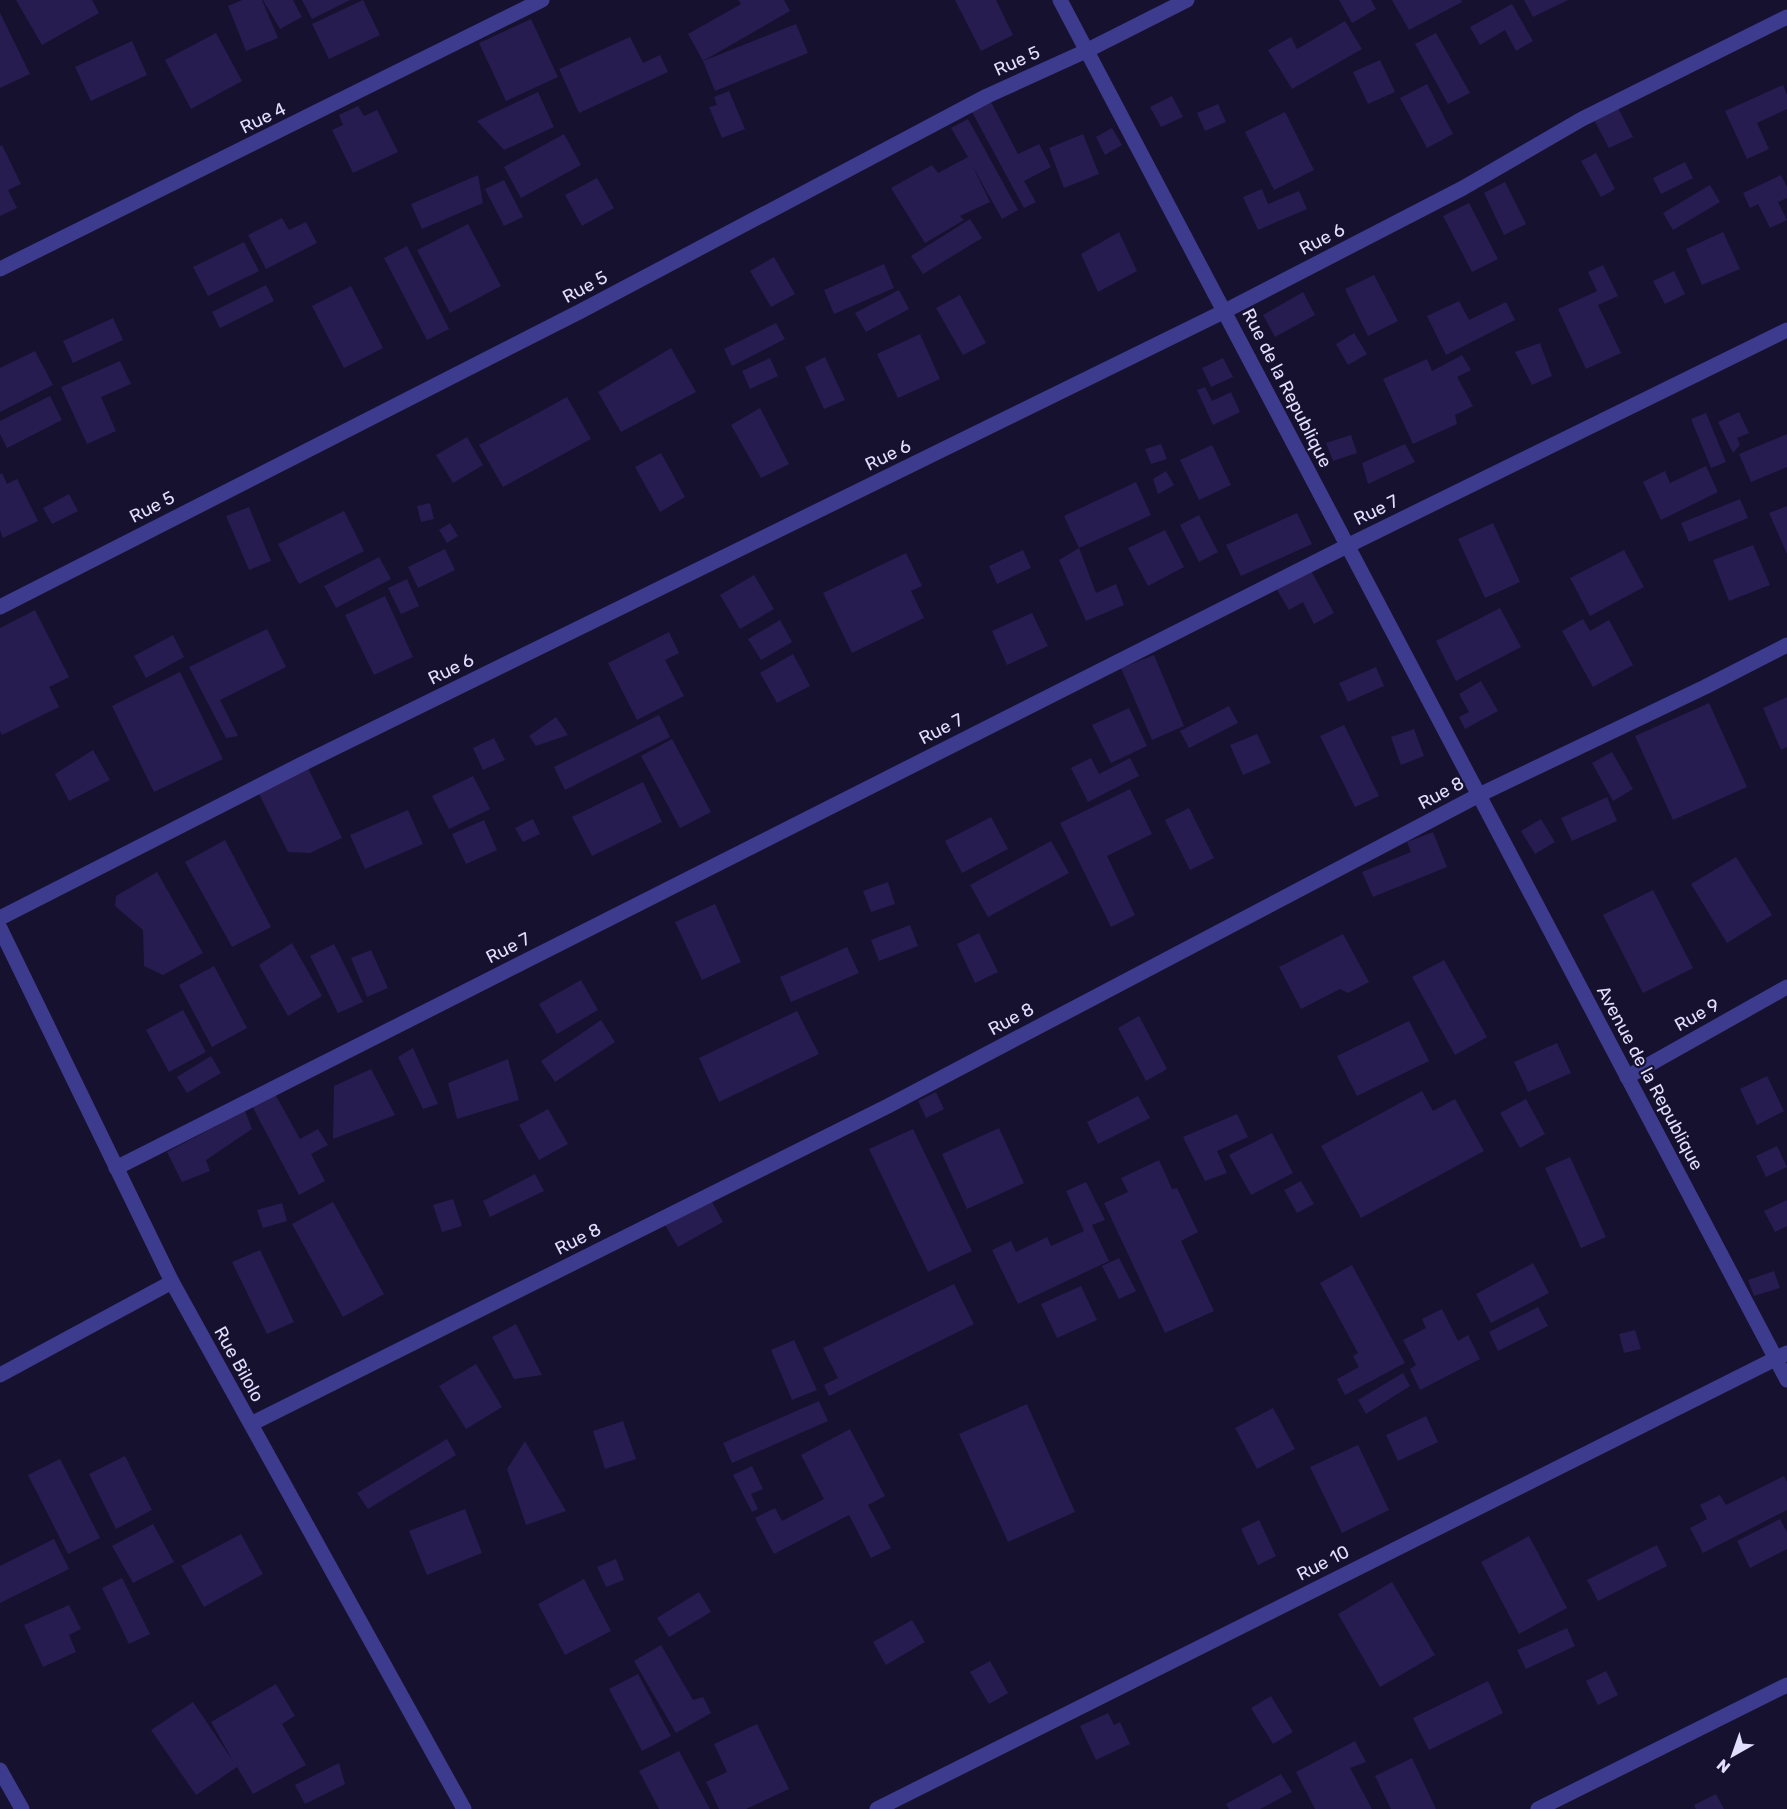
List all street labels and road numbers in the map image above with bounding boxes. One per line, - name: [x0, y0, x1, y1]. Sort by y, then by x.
- street label: Rue 5: [991, 41, 1043, 81]
- street label: Rue 4: [236, 98, 290, 138]
- street label: Rue 6: [1296, 218, 1348, 260]
- street label: Rue 5: [559, 266, 611, 308]
- street label: Rue de la Republique: [1237, 305, 1337, 471]
- street label: Rue 6: [862, 435, 915, 475]
- street label: Rue 5: [126, 486, 178, 528]
- street label: Rue 7: [1350, 490, 1402, 530]
- street label: Rue 6: [425, 649, 478, 689]
- street label: Rue 7: [915, 709, 967, 749]
- street label: Rue 8: [1414, 772, 1468, 814]
- street label: Rue 7: [482, 928, 534, 968]
- street label: Avenue de la Republique: [1592, 982, 1708, 1174]
- street label: Rue 9: [1671, 994, 1723, 1036]
- street label: Rue 8: [984, 998, 1038, 1040]
- street label: Rue 8: [551, 1218, 605, 1260]
- street label: Rue Bilolo: [209, 1322, 269, 1406]
- street label: Rue 10: [1293, 1540, 1353, 1586]

